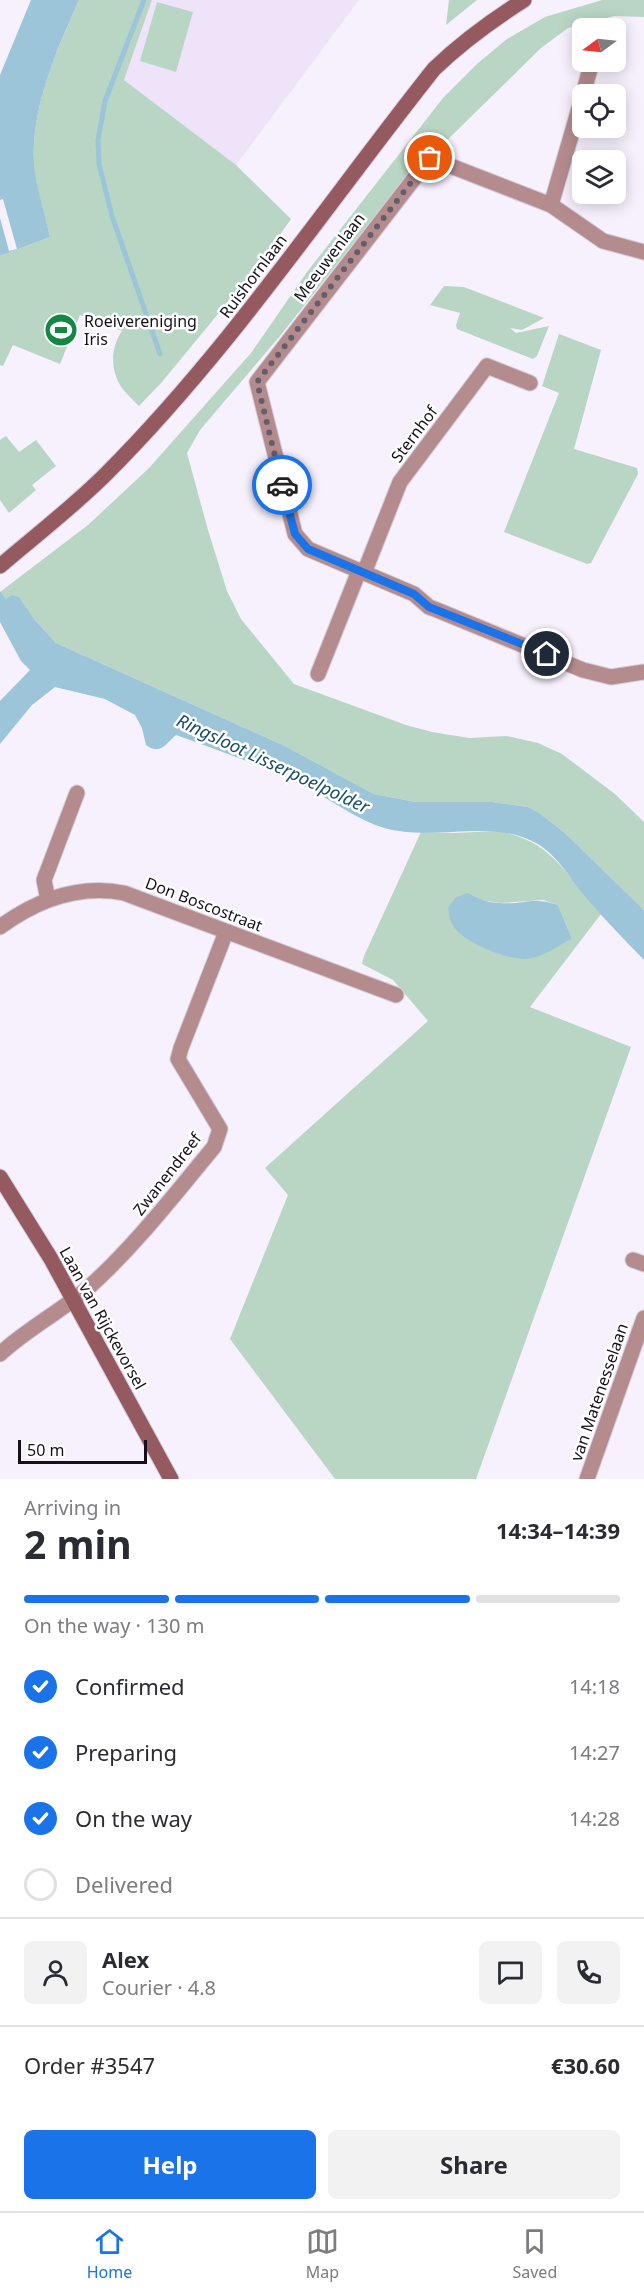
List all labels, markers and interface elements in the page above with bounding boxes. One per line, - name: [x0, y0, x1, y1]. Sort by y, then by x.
- north arrow: [572, 18, 626, 72]
- map controls: [572, 18, 626, 204]
- button: locate: [572, 84, 626, 138]
- pin: [404, 132, 455, 183]
- icon: bag: [413, 141, 446, 174]
- button: layers: [572, 150, 626, 204]
- street label: Meeuwenlaan: [288, 208, 370, 306]
- street label: Ruishornlaan: [214, 230, 292, 322]
- place label: Roeivereniging Iris: [84, 310, 197, 350]
- sports icon: Roeivereniging Iris: [43, 312, 79, 348]
- street label: Sternhof: [386, 400, 443, 467]
- courier: [252, 455, 312, 515]
- icon: car: [266, 469, 299, 502]
- pin: [521, 628, 572, 679]
- icon: home: [530, 637, 563, 670]
- water label: Ringsloot Lisserpoelpolder: [173, 708, 374, 819]
- street label: Don Boscostraat: [142, 872, 266, 937]
- street label: Zwanendreef: [128, 1127, 207, 1220]
- street label: Laan van Rijckevorsel: [55, 1243, 151, 1393]
- street label: van Matenesselaan: [565, 1320, 633, 1464]
- scale bar: [18, 1437, 147, 1464]
- text: 50 m: [27, 1439, 64, 1461]
- text: Arriving in: [24, 1494, 121, 1521]
- text: 14:34–14:39: [496, 1515, 620, 1545]
- text: 2 min: [24, 1517, 131, 1570]
- text: On the way · 130 m: [24, 1612, 204, 1639]
- icon: check: [24, 1670, 57, 1703]
- text: Confirmed: [75, 1671, 185, 1701]
- text: 14:18: [569, 1673, 620, 1700]
- icon: check: [24, 1736, 57, 1769]
- text: Preparing: [75, 1737, 177, 1767]
- text: 14:27: [569, 1739, 620, 1766]
- icon: check: [24, 1802, 57, 1835]
- text: On the way: [75, 1803, 192, 1833]
- text: 14:28: [569, 1805, 620, 1832]
- text: Delivered: [75, 1869, 173, 1899]
- button: person: [24, 1941, 87, 2004]
- button: chat: [479, 1941, 542, 2004]
- button: phone: [557, 1941, 620, 2004]
- text: Alex: [102, 1944, 149, 1974]
- text: Courier · 4.8: [102, 1974, 216, 2001]
- text: Order #3547: [24, 2050, 155, 2080]
- text: €30.60: [551, 2050, 620, 2080]
- button: Help: [24, 2130, 316, 2199]
- button: Share: [328, 2130, 620, 2199]
- tab: Home: [87, 2225, 132, 2283]
- tab: Map: [306, 2225, 339, 2283]
- tab: Saved: [512, 2225, 557, 2283]

